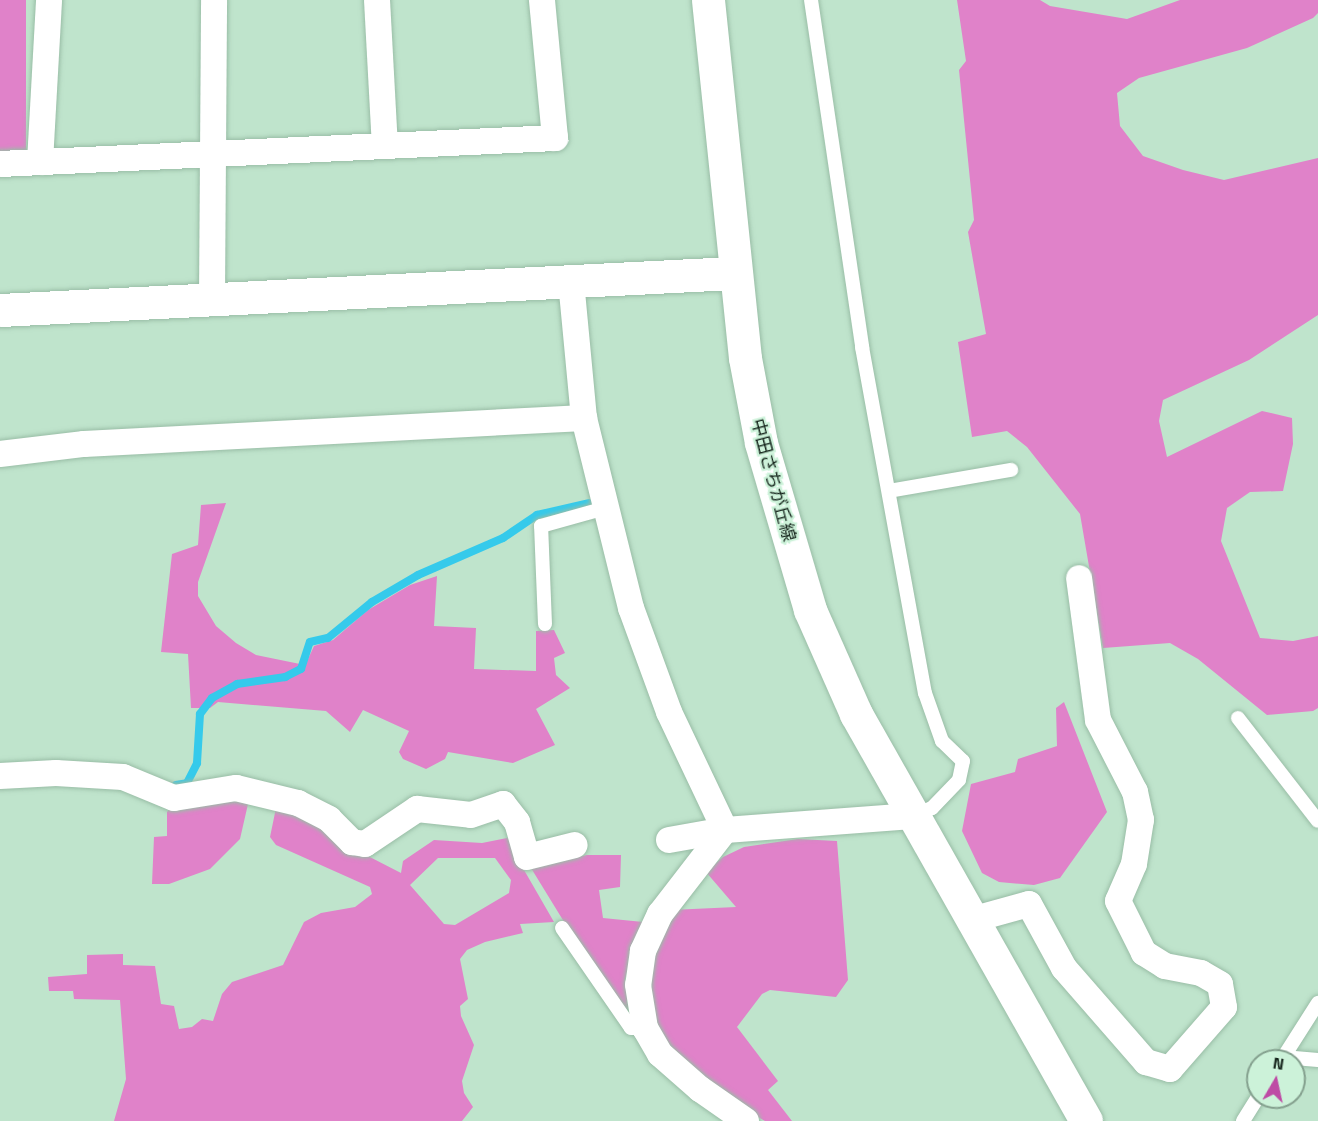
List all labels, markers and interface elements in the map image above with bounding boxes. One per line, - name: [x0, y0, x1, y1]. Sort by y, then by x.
- street label: 中田さちが丘線: [746, 416, 800, 544]
- north arrow: [1246, 1049, 1306, 1109]
- text: N: [1271, 1050, 1286, 1076]

